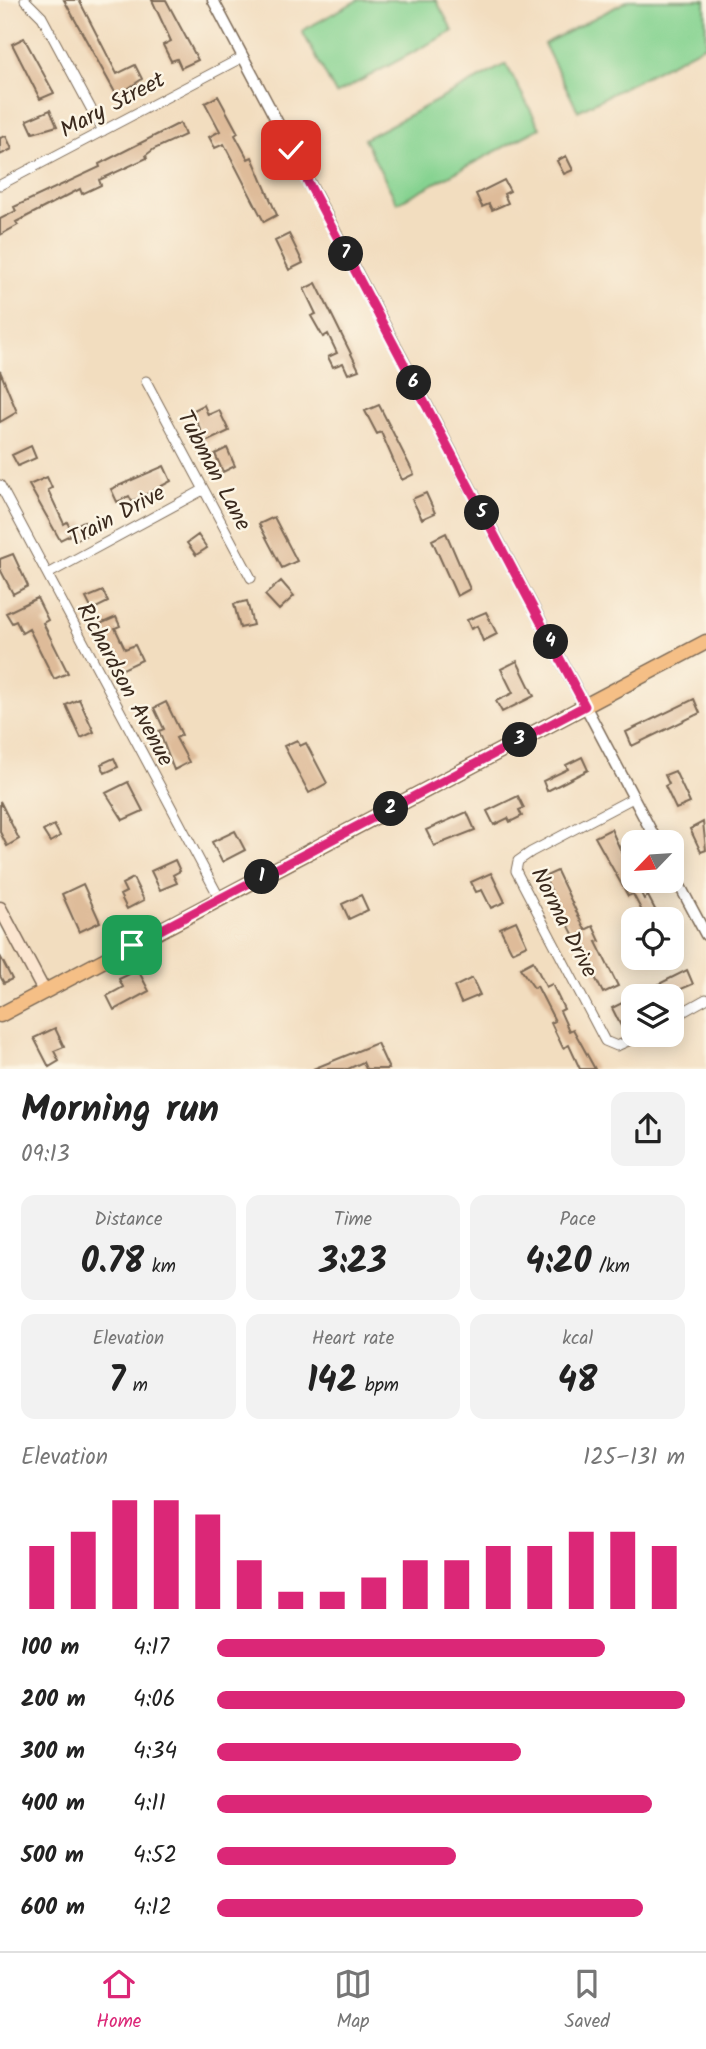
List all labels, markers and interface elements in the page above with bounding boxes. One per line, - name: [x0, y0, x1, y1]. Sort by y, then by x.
- street label: Mary Street: [54, 62, 173, 149]
- pin: [261, 120, 321, 180]
- icon: check: [272, 131, 310, 169]
- pin: 7: [328, 236, 364, 272]
- text: 7: [341, 238, 350, 268]
- pin: 6: [396, 366, 432, 400]
- text: 6: [408, 367, 419, 397]
- street label: Tubman Lane: [166, 404, 260, 538]
- street label: Train Drive: [62, 476, 172, 557]
- pin: 5: [464, 496, 500, 530]
- text: 5: [477, 497, 486, 527]
- street label: Richardson Avenue: [66, 597, 183, 773]
- pin: 4: [534, 624, 568, 660]
- text: 4: [545, 626, 556, 656]
- pin: 3: [503, 722, 538, 758]
- text: 3: [514, 724, 525, 754]
- pin: 2: [374, 792, 408, 826]
- text: 2: [385, 793, 396, 823]
- north arrow: [621, 830, 684, 892]
- map controls: [621, 830, 684, 1047]
- pin: 1: [244, 860, 280, 894]
- text: 1: [259, 861, 264, 891]
- street label: Norma Drive: [520, 861, 606, 984]
- button: locate: [621, 907, 684, 970]
- pin: [102, 915, 162, 975]
- icon: arrive: [113, 926, 151, 964]
- button: layers: [621, 984, 684, 1047]
- text: Morning run: [21, 1081, 219, 1141]
- button: share: [611, 1092, 685, 1166]
- text: 09:13: [21, 1137, 70, 1173]
- text: Distance: [94, 1205, 162, 1235]
- text: Time: [334, 1205, 372, 1235]
- text: Pace: [560, 1205, 596, 1235]
- text: 0.78: [81, 1235, 144, 1291]
- text: 3:23: [319, 1235, 387, 1291]
- text: 4:20: [525, 1235, 591, 1291]
- text: km: [144, 1252, 176, 1282]
- text: /km: [591, 1252, 630, 1282]
- text: Elevation: [92, 1324, 164, 1354]
- text: Heart rate: [312, 1324, 394, 1354]
- text: kcal: [562, 1324, 593, 1354]
- text: 7: [109, 1354, 125, 1410]
- text: 142: [307, 1354, 357, 1410]
- text: 48: [558, 1354, 598, 1410]
- text: m: [125, 1371, 148, 1401]
- text: bpm: [357, 1371, 399, 1401]
- text: Elevation: [21, 1440, 108, 1476]
- text: 125–131 m: [583, 1440, 685, 1476]
- text: 100 m: [21, 1630, 79, 1666]
- text: 4:17: [133, 1630, 169, 1666]
- text: 200 m: [21, 1682, 86, 1718]
- text: 4:06: [133, 1682, 176, 1718]
- text: 300 m: [21, 1734, 85, 1770]
- text: 4:34: [133, 1734, 177, 1770]
- text: 400 m: [21, 1786, 85, 1822]
- text: 4:11: [133, 1786, 166, 1822]
- text: 500 m: [21, 1838, 84, 1874]
- text: 4:52: [133, 1838, 177, 1874]
- text: 600 m: [21, 1890, 85, 1926]
- text: 4:12: [133, 1890, 172, 1926]
- tab: Home: [96, 1965, 141, 2037]
- tab: Map: [334, 1965, 372, 2037]
- tab: Saved: [565, 1965, 610, 2037]

